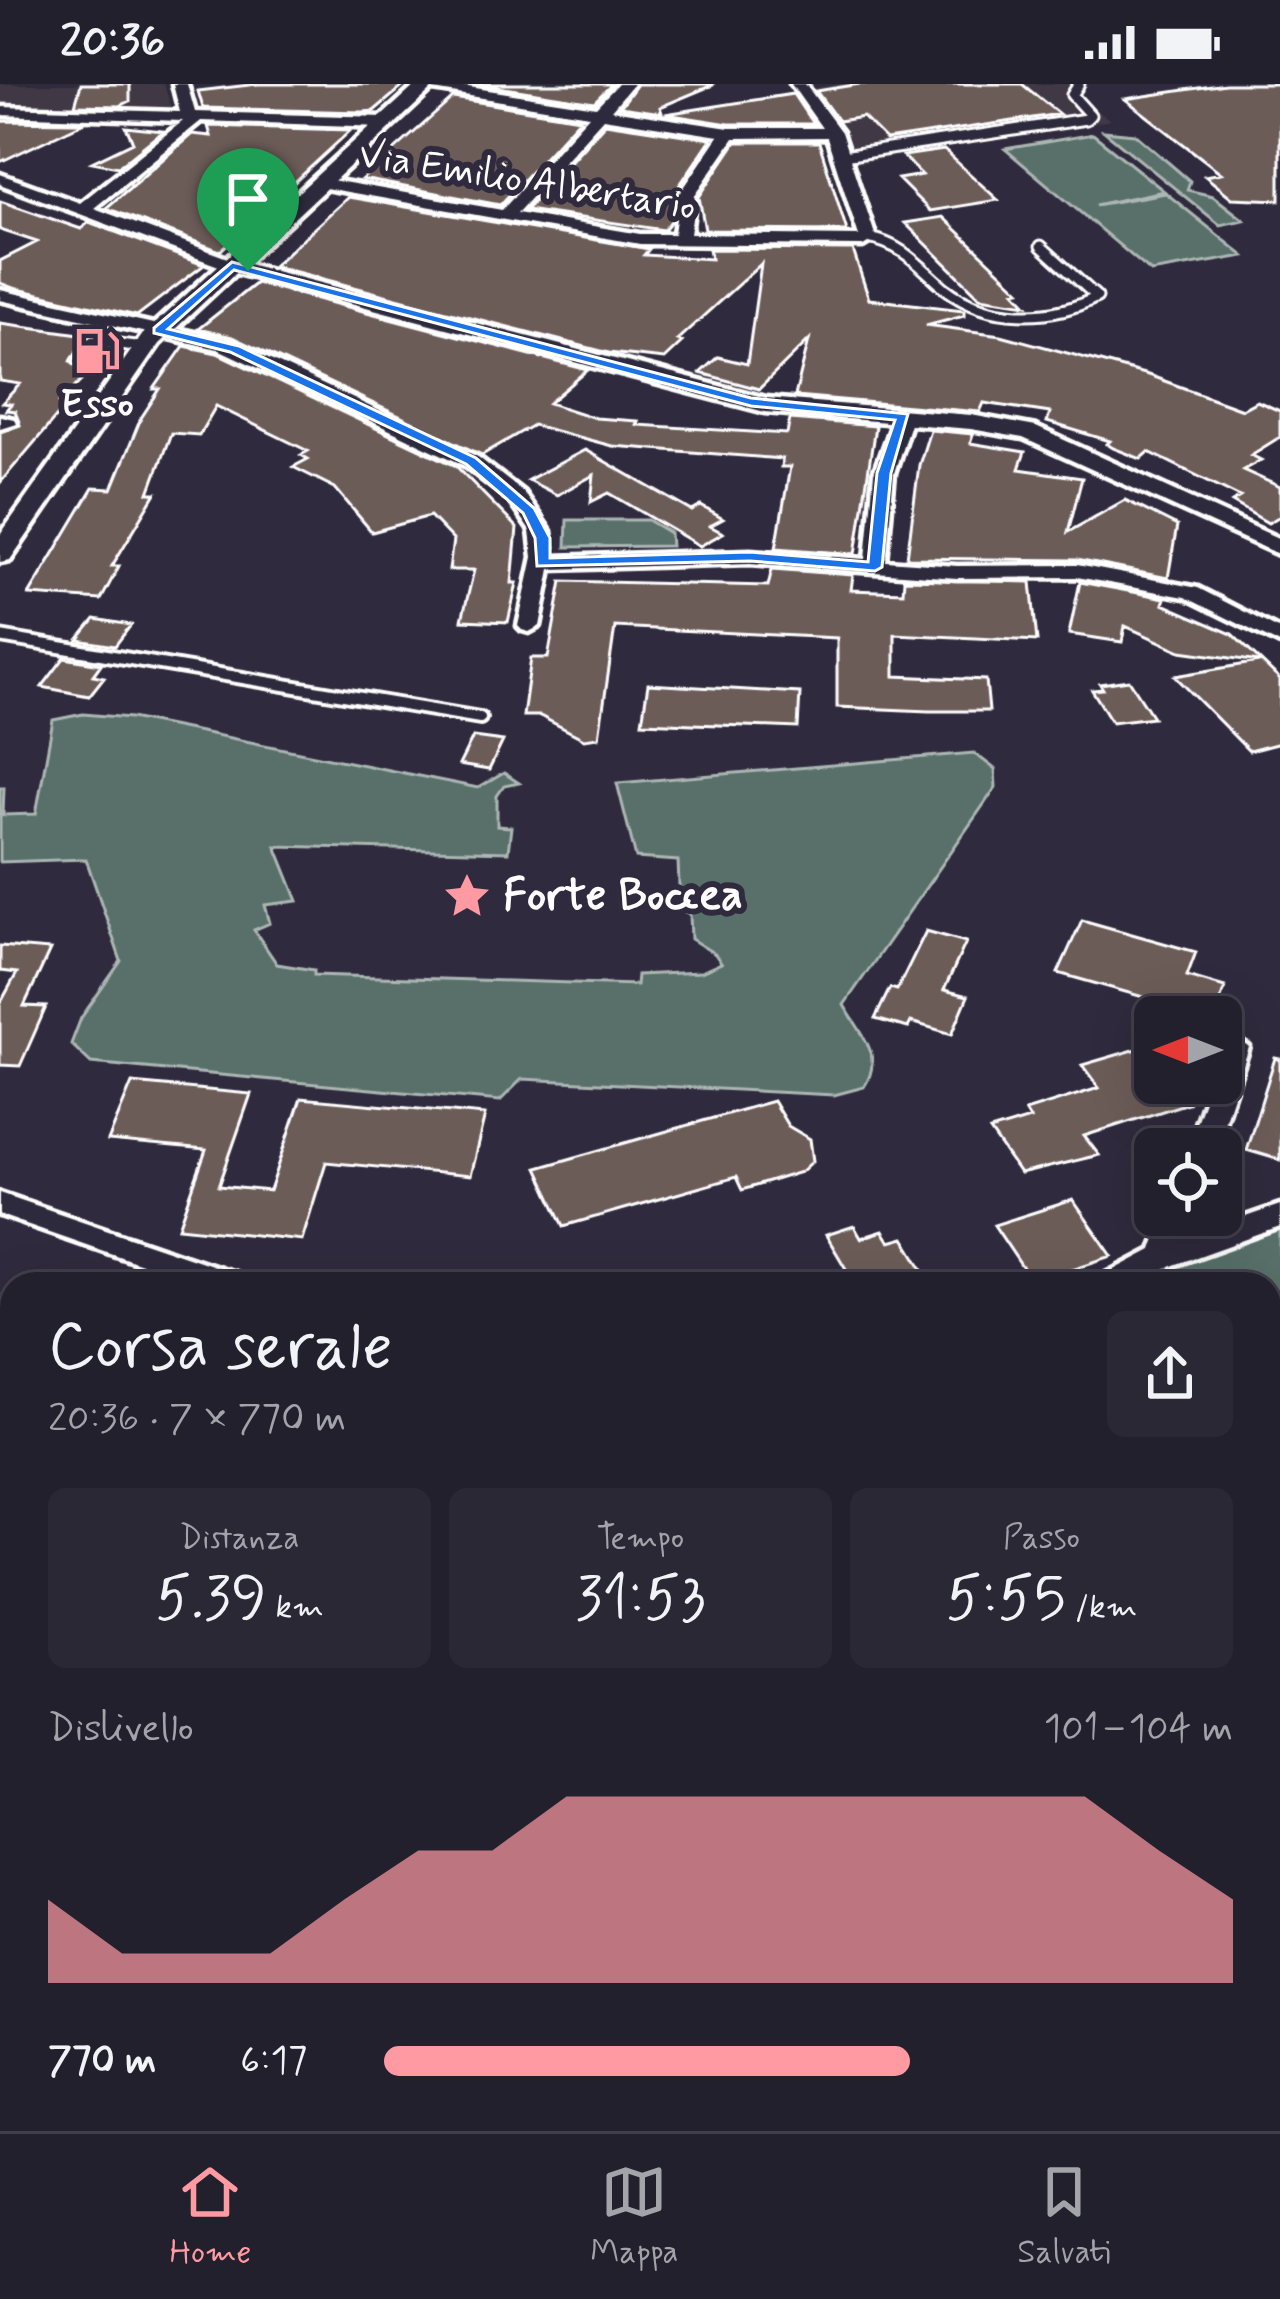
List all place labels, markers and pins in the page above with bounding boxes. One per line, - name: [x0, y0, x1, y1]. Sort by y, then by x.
- pin: [197, 148, 299, 271]
- fuel station icon: Esso: [72, 326, 122, 376]
- place label: Esso: [60, 380, 134, 431]
- place label: Forte Boccea: [503, 867, 743, 926]
- place icon: Forte Boccea: [442, 871, 492, 921]

